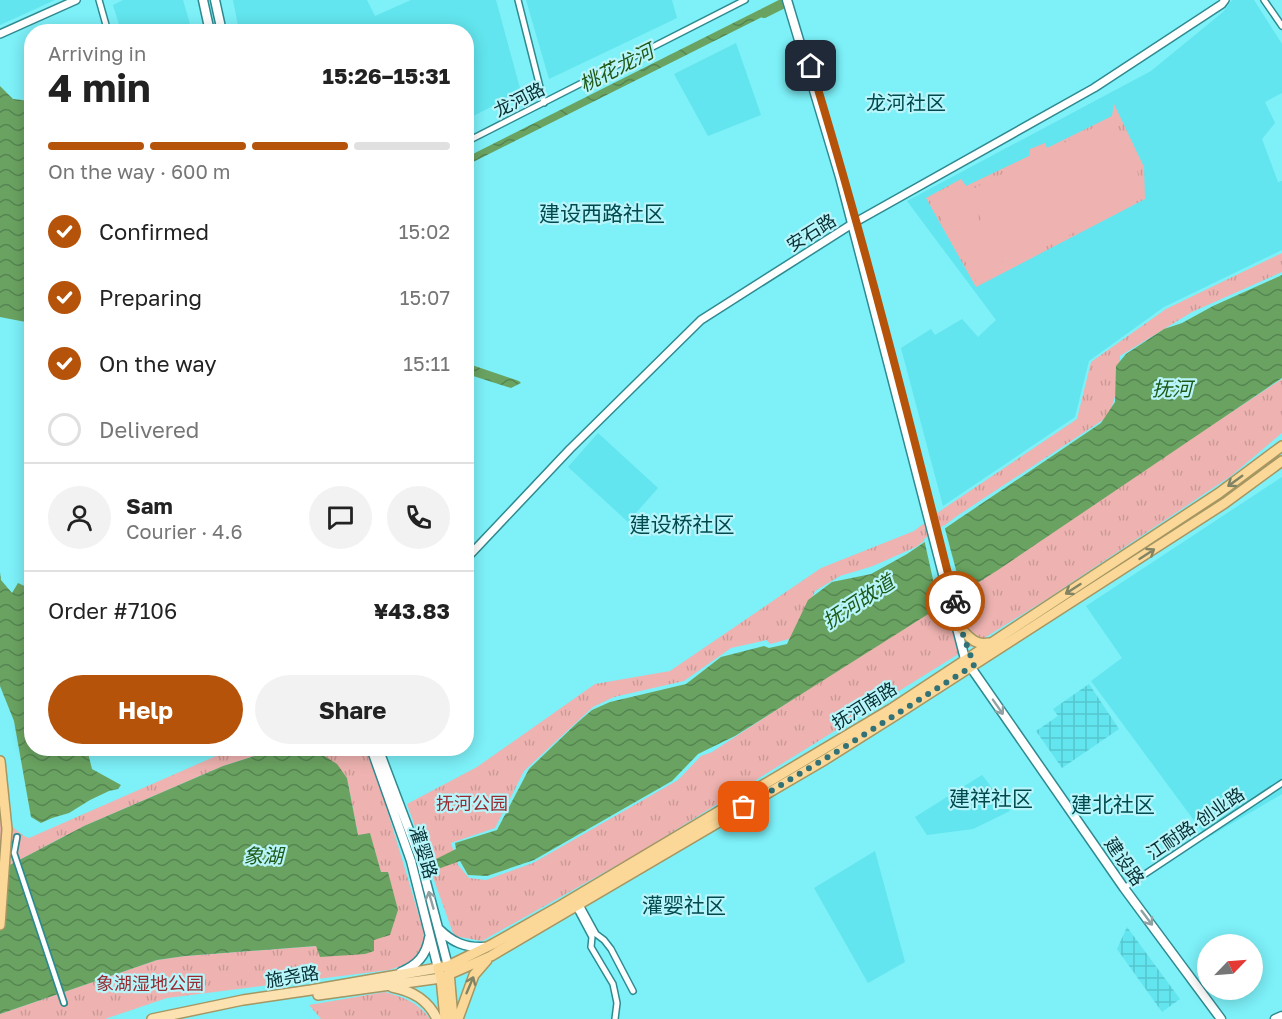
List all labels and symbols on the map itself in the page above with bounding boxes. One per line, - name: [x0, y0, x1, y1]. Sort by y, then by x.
- water label: 桃花龙河: [575, 36, 661, 96]
- pin: [785, 40, 836, 91]
- street label: 龙河路: [490, 77, 548, 121]
- district label: 龙河社区: [866, 90, 946, 114]
- district label: 建设西路社区: [539, 200, 665, 226]
- street label: 安石路: [782, 208, 840, 256]
- water label: 抚河: [1152, 376, 1196, 400]
- one-way arrow: [1228, 475, 1244, 488]
- district label: 建设桥社区: [630, 511, 735, 537]
- one-way arrow: [1138, 548, 1155, 560]
- water label: 抚河故道: [818, 568, 901, 633]
- courier: [925, 571, 985, 631]
- one-way arrow: [1065, 584, 1082, 596]
- street label: 抚河南路: [828, 677, 900, 733]
- one-way arrow: [992, 699, 1004, 715]
- pin: [718, 781, 769, 832]
- street label: 江耐路·创业路: [1142, 782, 1248, 864]
- district label: 建祥社区: [949, 785, 1033, 811]
- district label: 建北社区: [1071, 791, 1155, 817]
- park label: 抚河公园: [436, 792, 508, 814]
- street label: 灌婴路: [406, 823, 442, 881]
- street label: 建设路: [1101, 833, 1149, 889]
- water label: 象湖: [243, 843, 286, 867]
- one-way arrow: [425, 891, 436, 910]
- district label: 灌婴社区: [642, 892, 726, 918]
- one-way arrow: [1140, 910, 1153, 926]
- north arrow: [1197, 934, 1263, 1000]
- street label: 施尧路: [264, 961, 320, 991]
- park label: 象湖湿地公园: [96, 972, 204, 994]
- one-way arrow: [465, 976, 476, 995]

